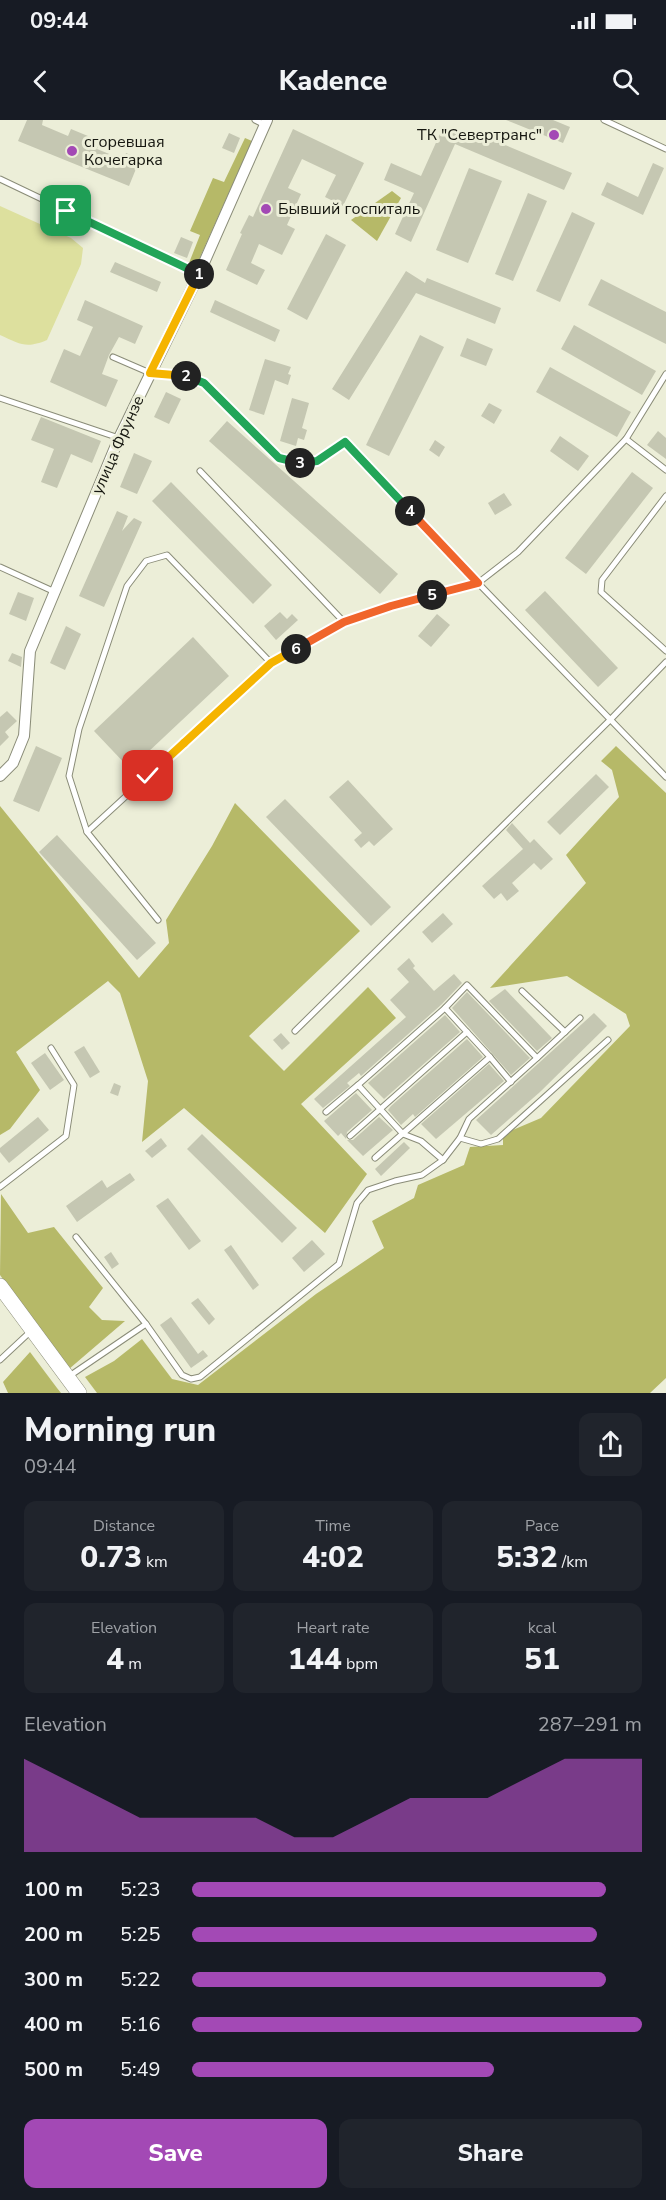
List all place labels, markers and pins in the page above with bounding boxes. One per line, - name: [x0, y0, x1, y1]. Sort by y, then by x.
- place label: ТК "Севертранс": [417, 124, 542, 146]
- marker: ТК "Севертранс": [547, 128, 561, 142]
- place label: сгоревшая Кочегарка: [84, 131, 165, 171]
- marker: сгоревшая Кочегарка: [65, 144, 79, 158]
- pin: [40, 185, 91, 236]
- place label: Бывший госпиталь: [278, 198, 420, 220]
- marker: Бывший госпиталь: [259, 202, 273, 216]
- pin: 1: [184, 259, 214, 289]
- pin: 2: [171, 361, 201, 391]
- pin: 3: [285, 448, 315, 478]
- pin: 4: [395, 496, 425, 526]
- pin: 5: [417, 580, 447, 610]
- pin: 6: [281, 634, 311, 664]
- pin: [122, 750, 173, 801]

